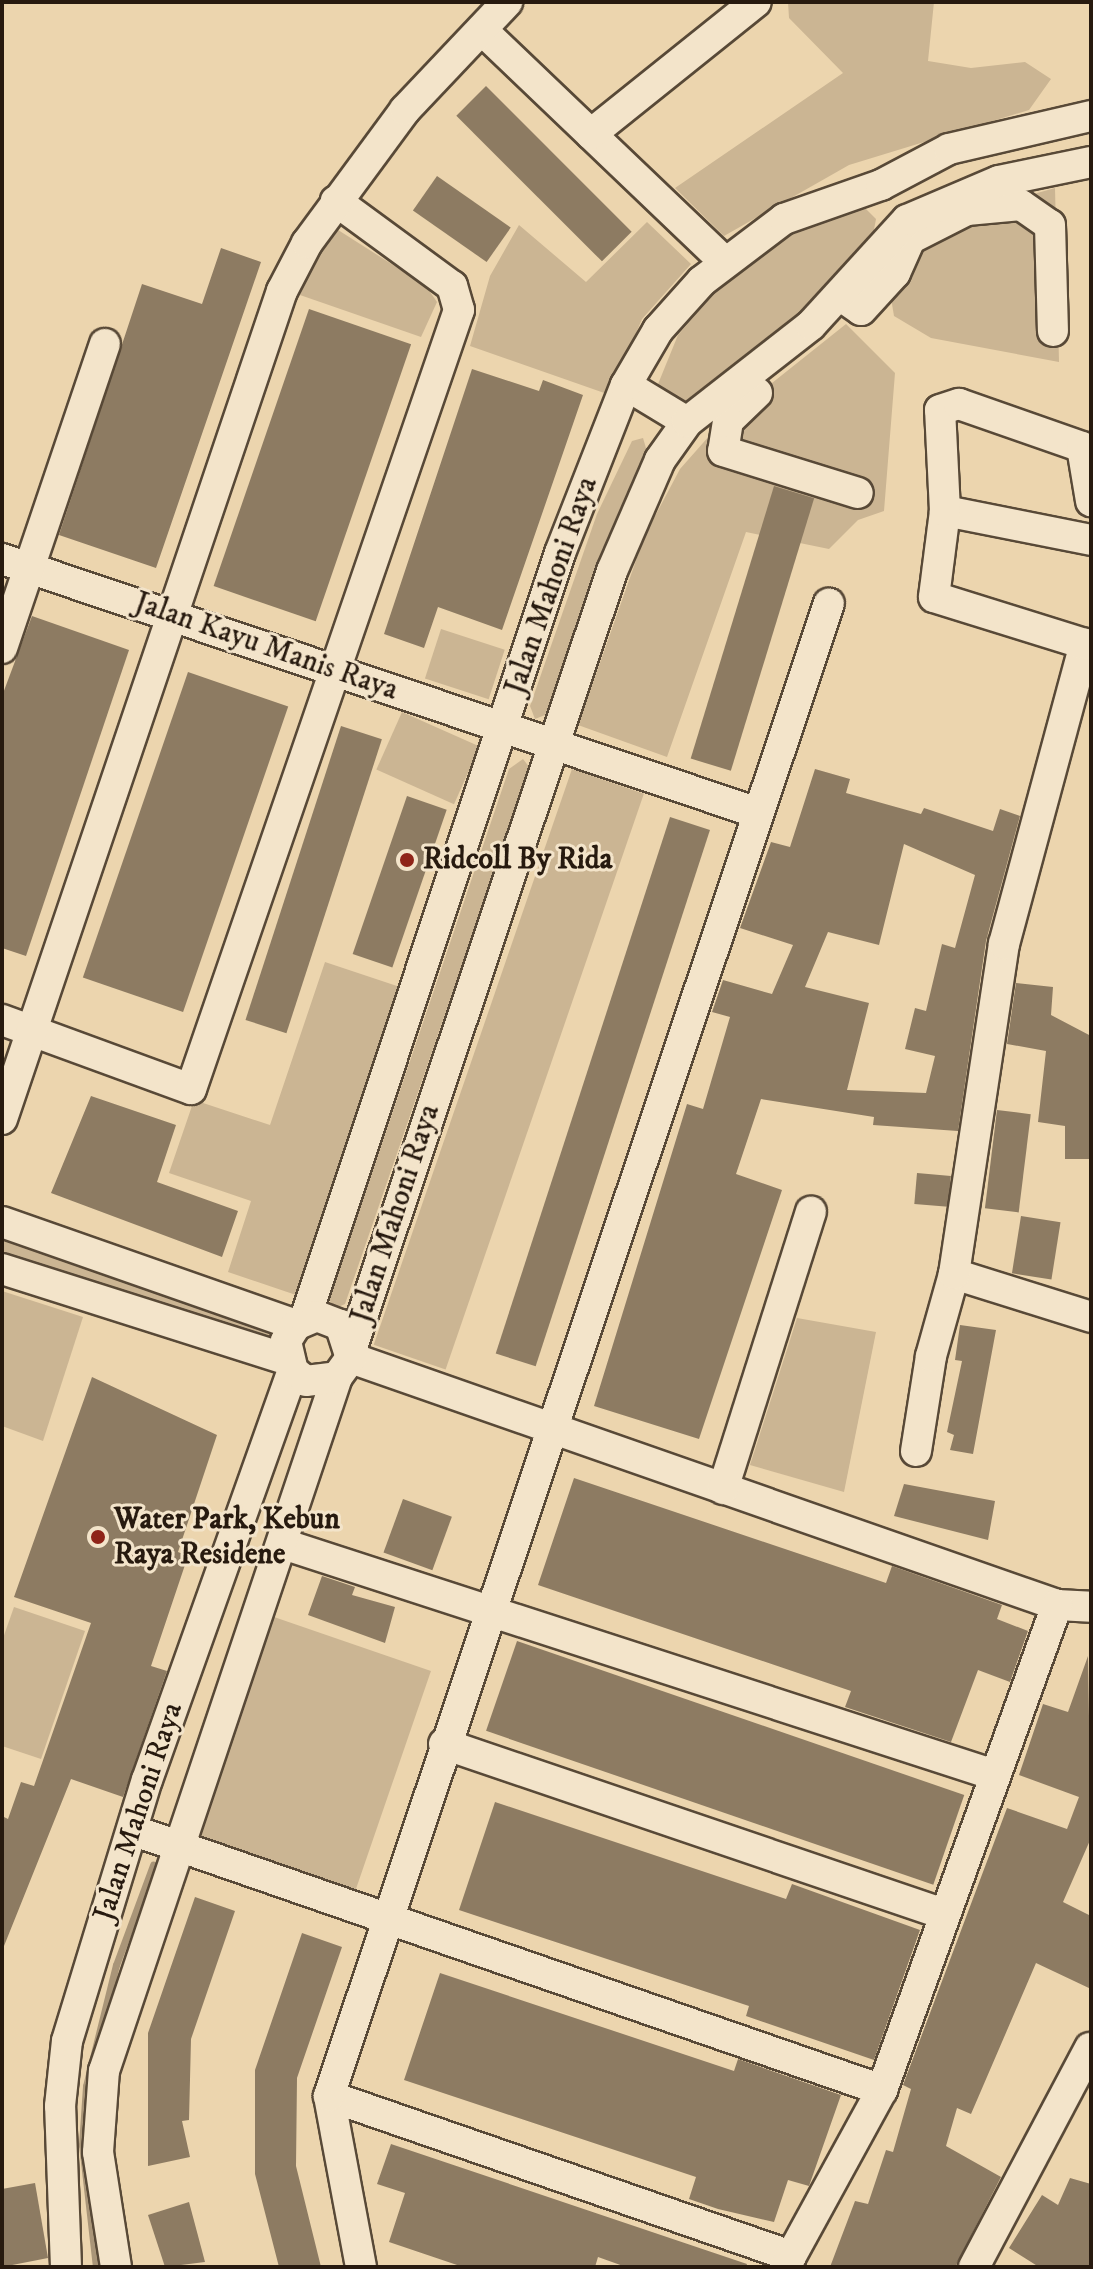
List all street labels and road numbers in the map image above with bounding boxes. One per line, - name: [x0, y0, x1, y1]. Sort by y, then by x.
- street label: Jalan Mahoni Raya: [498, 472, 606, 700]
- street label: Jalan Kayu Manis Raya: [130, 585, 402, 709]
- street label: Jalan Mahoni Raya: [344, 1100, 448, 1328]
- street label: Jalan Mahoni Raya: [87, 1698, 191, 1926]

